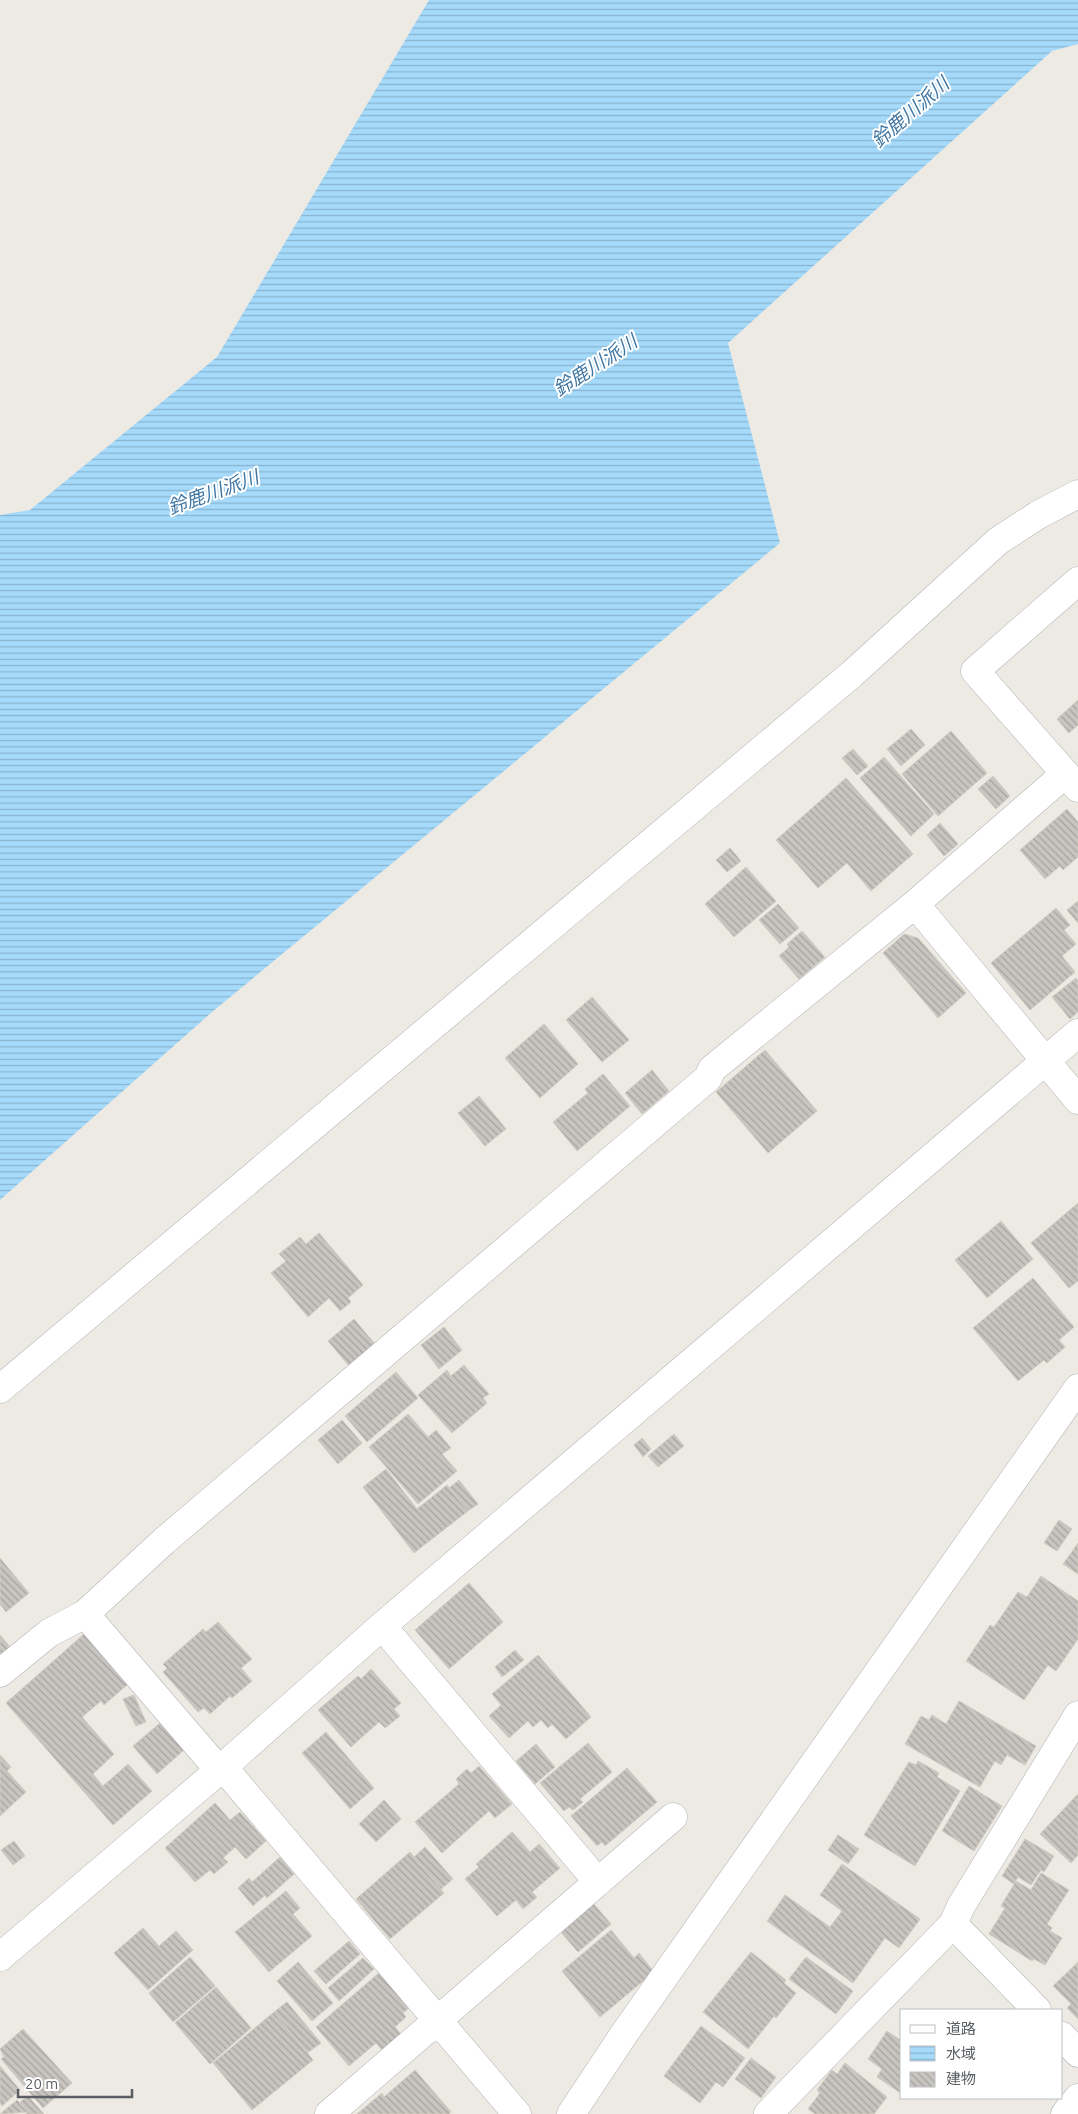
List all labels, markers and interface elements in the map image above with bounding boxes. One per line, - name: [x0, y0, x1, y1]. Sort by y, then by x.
- water label: 鈴鹿川派川: [867, 71, 955, 151]
- water label: 鈴鹿川派川: [549, 329, 642, 400]
- water label: 鈴鹿川派川: [165, 465, 263, 519]
- legend: [900, 2009, 1063, 2099]
- text: 道路: [946, 2020, 976, 2037]
- text: 水域: [946, 2045, 976, 2062]
- scale bar: [18, 2066, 131, 2098]
- text: 建物: [946, 2070, 976, 2087]
- text: 20 m: [25, 2075, 58, 2092]

